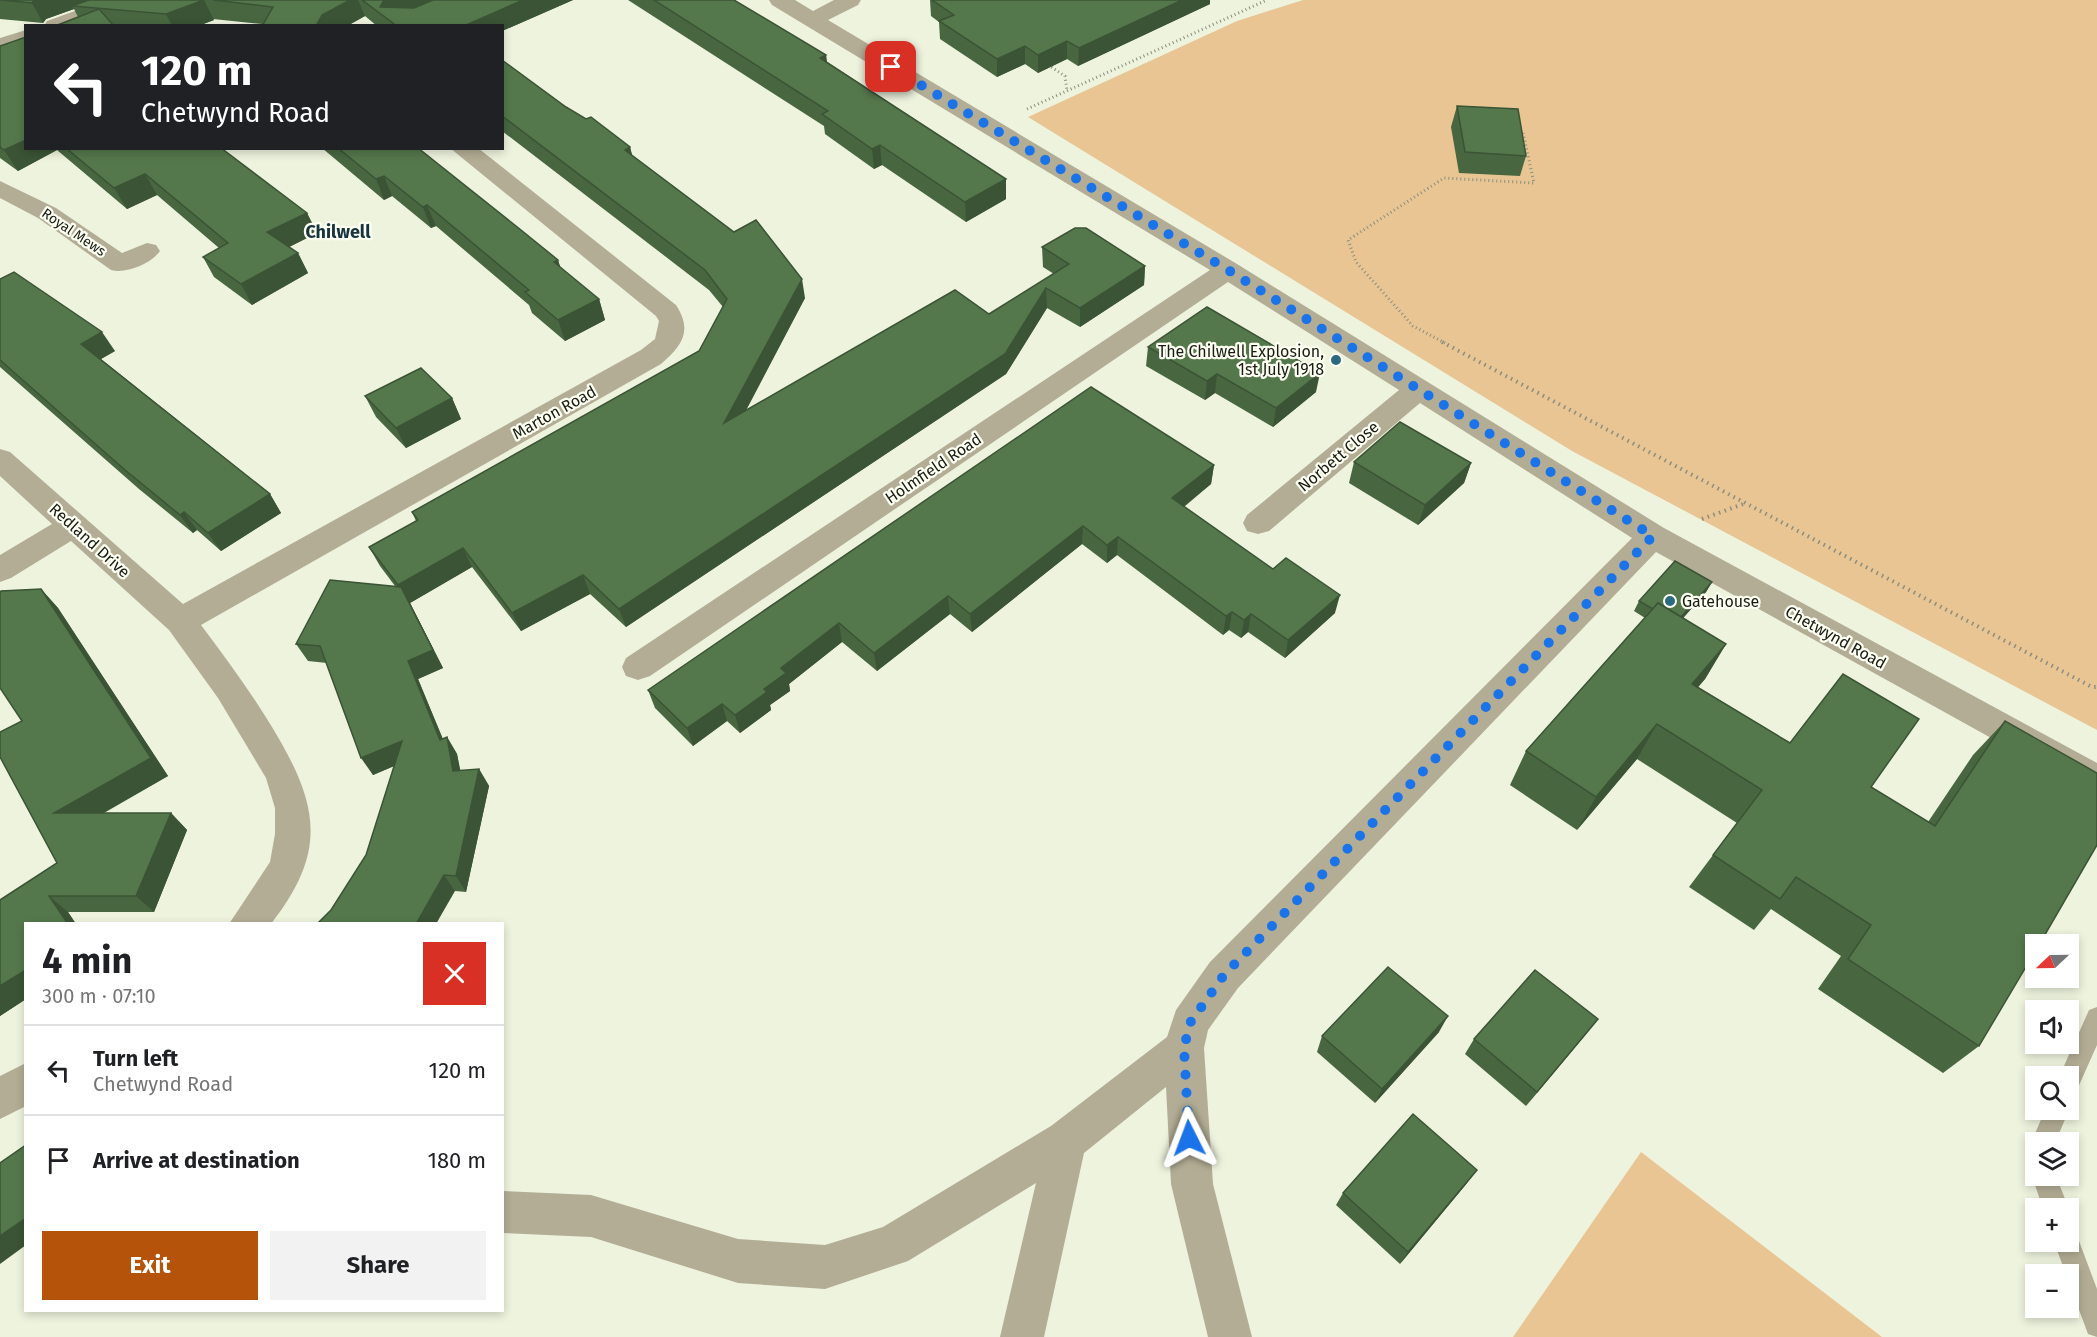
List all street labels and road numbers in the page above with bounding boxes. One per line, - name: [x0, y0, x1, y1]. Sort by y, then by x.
- street label: Royal Mews: [39, 205, 109, 260]
- street label: Marton Road: [509, 382, 599, 443]
- street label: Norbett Close: [1294, 417, 1383, 496]
- street label: Holmfield Road: [882, 429, 985, 508]
- street label: Redland Drive: [46, 499, 134, 581]
- street label: Chetwynd Road: [1782, 602, 1889, 673]

